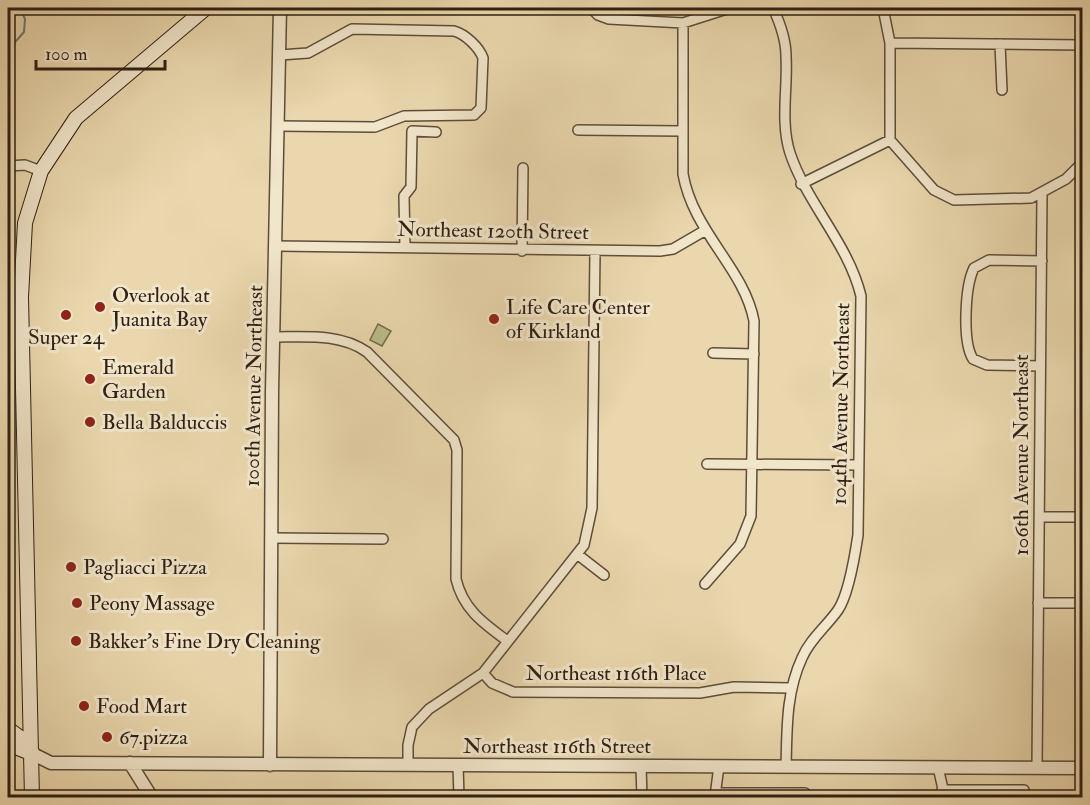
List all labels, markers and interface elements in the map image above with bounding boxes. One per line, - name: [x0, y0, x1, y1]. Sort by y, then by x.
- scale bar: [36, 33, 165, 71]
- text: 100 m: [45, 43, 88, 66]
- street label: Northeast 120th Street: [397, 216, 589, 246]
- place label: Overlook at Juanita Bay: [111, 282, 210, 333]
- street label: 100th Avenue Northeast: [239, 285, 269, 487]
- place label: Life Care Center of Kirkland: [506, 294, 650, 345]
- marker: Overlook at Juanita Bay: [93, 300, 107, 314]
- street label: 104th Avenue Northeast: [826, 302, 856, 505]
- marker: Super 24: [59, 308, 73, 322]
- marker: Life Care Center of Kirkland: [487, 312, 501, 326]
- place label: Super 24: [28, 324, 106, 351]
- place label: Emerald Garden: [102, 354, 175, 405]
- street label: 106th Avenue Northeast: [1008, 354, 1035, 556]
- marker: Emerald Garden: [83, 372, 97, 386]
- place label: Bella Balduccis: [102, 409, 227, 436]
- marker: Bella Balduccis: [83, 415, 97, 429]
- place label: Pagliacci Pizza: [83, 554, 207, 581]
- marker: Pagliacci Pizza: [64, 560, 78, 574]
- place label: Peony Massage: [89, 590, 215, 617]
- marker: Peony Massage: [70, 596, 84, 610]
- place label: Bakker's Fine Dry Cleaning: [88, 628, 321, 655]
- marker: Bakker's Fine Dry Cleaning: [69, 634, 83, 648]
- street label: Northeast 116th Place: [525, 660, 707, 687]
- place label: Food Mart: [96, 693, 187, 720]
- marker: Food Mart: [77, 699, 91, 713]
- place label: 67.pizza: [119, 724, 188, 751]
- marker: 67.pizza: [100, 730, 114, 744]
- street label: Northeast 116th Street: [463, 733, 651, 760]

